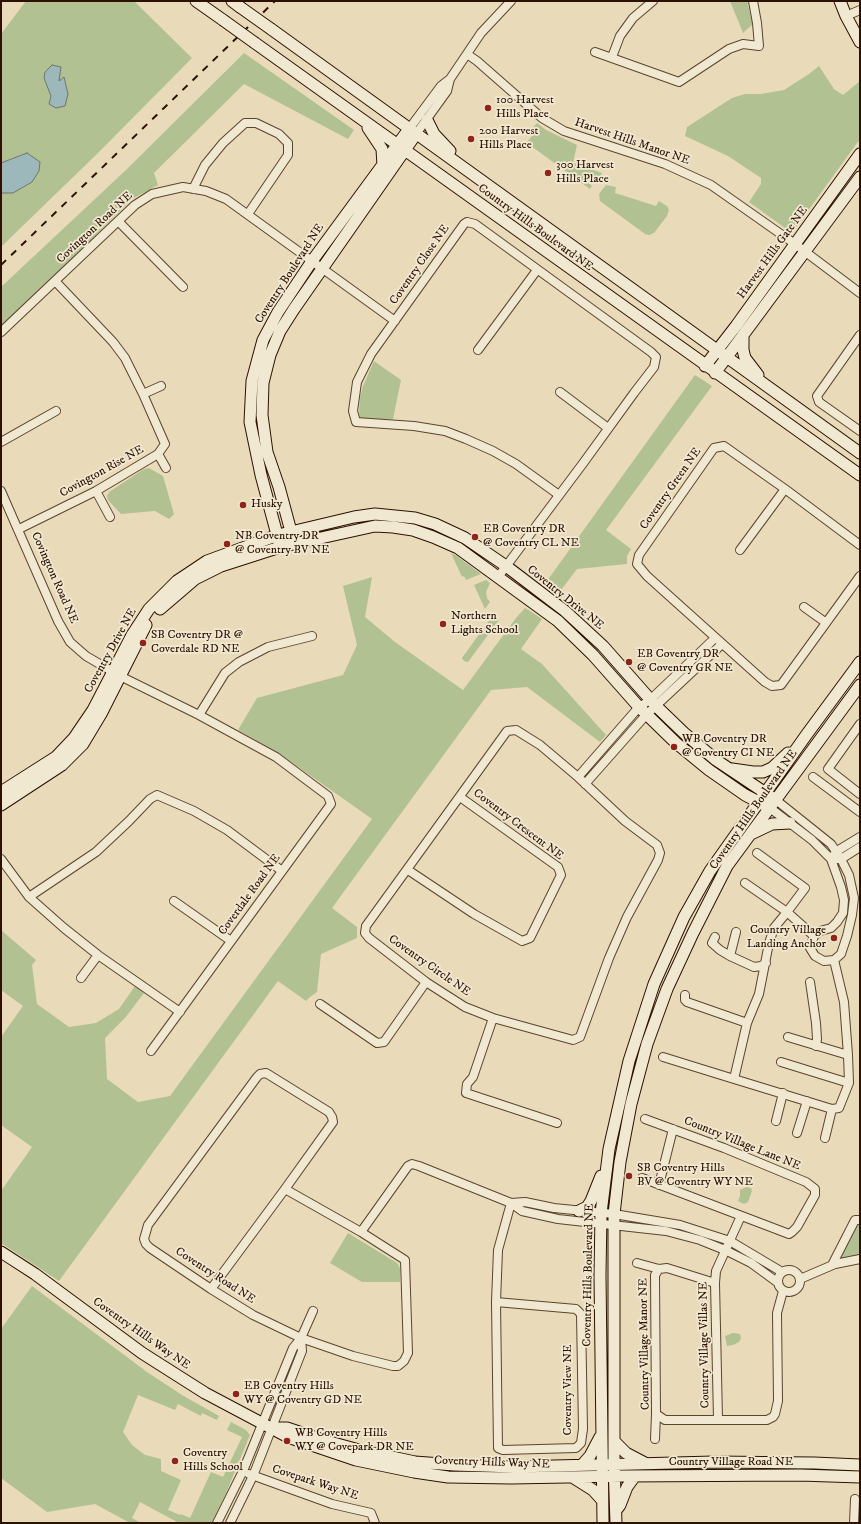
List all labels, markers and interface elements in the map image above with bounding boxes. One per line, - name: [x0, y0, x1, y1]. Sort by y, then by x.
- place label: 100 Harvest Hills Place: [496, 94, 554, 122]
- marker: 100 Harvest Hills Place: [483, 103, 493, 113]
- street label: Harvest Hills Manor NE: [573, 116, 691, 168]
- place label: 200 Harvest Hills Place: [479, 125, 538, 153]
- marker: 200 Harvest Hills Place: [466, 134, 476, 144]
- place label: 300 Harvest Hills Place: [556, 159, 614, 187]
- marker: 300 Harvest Hills Place: [543, 168, 553, 178]
- street label: Country Hills Boulevard NE: [475, 181, 595, 275]
- street label: Covington Road NE: [54, 189, 136, 267]
- street label: Harvest Hills Gate NE: [735, 204, 811, 302]
- street label: Coventry Boulevard NE: [252, 221, 328, 327]
- street label: Coventry Close NE: [387, 222, 453, 308]
- street label: Covington Rise NE: [57, 443, 147, 501]
- street label: Coventry Green NE: [637, 445, 705, 533]
- place label: Husky: [251, 498, 282, 512]
- marker: Husky: [238, 500, 248, 510]
- place label: EB Coventry DR @ Coventry CL NE: [483, 523, 579, 551]
- street label: Covington Road NE: [27, 530, 81, 626]
- place label: NB Coventry DR @ Coventry BV NE: [235, 530, 330, 558]
- marker: EB Coventry DR @ Coventry CL NE: [470, 532, 480, 542]
- marker: NB Coventry DR @ Coventry BV NE: [222, 539, 232, 549]
- street label: Coventry Drive NE: [524, 563, 606, 633]
- street label: Coventry Drive NE: [82, 606, 140, 696]
- place label: Northern Lights School: [451, 610, 518, 638]
- marker: Northern Lights School: [438, 619, 448, 629]
- place label: SB Coventry DR @ Coverdale RD NE: [151, 629, 243, 657]
- marker: SB Coventry DR @ Coverdale RD NE: [138, 638, 148, 648]
- place label: EB Coventry DR @ Coventry GR NE: [637, 648, 733, 676]
- marker: EB Coventry DR @ Coventry GR NE: [624, 657, 634, 667]
- place label: WB Coventry DR @ Coventry CI NE: [682, 733, 774, 761]
- marker: WB Coventry DR @ Coventry CI NE: [669, 742, 679, 752]
- street label: Coventry Hills Boulevard NE: [707, 747, 801, 873]
- street label: Coventry Crescent NE: [470, 786, 566, 864]
- street label: Coverdale Road NE: [216, 852, 284, 938]
- place label: Country Village Landing Anchor: [747, 924, 826, 952]
- street label: Coventry Circle NE: [385, 932, 473, 1000]
- marker: Country Village Landing Anchor: [829, 933, 839, 943]
- street label: Country Village Lane NE: [682, 1114, 802, 1174]
- place label: SB Coventry Hills BV @ Coventry WY NE: [637, 1162, 753, 1190]
- marker: SB Coventry Hills BV @ Coventry WY NE: [624, 1171, 634, 1181]
- street label: Coventry Hills Boulevard NE: [581, 1203, 597, 1347]
- street label: Coventry Road NE: [172, 1245, 258, 1307]
- street label: Country Village Manor NE: [637, 1278, 653, 1410]
- street label: Country Village Villas NE: [697, 1282, 713, 1408]
- street label: Coventry Hills Way NE: [89, 1295, 193, 1373]
- street label: Coventry View NE: [562, 1345, 576, 1435]
- place label: EB Coventry Hills WY @ Coventry GD NE: [244, 1380, 362, 1408]
- marker: EB Coventry Hills WY @ Coventry GD NE: [231, 1389, 241, 1399]
- place label: WB Coventry Hills WY @ Covepark DR NE: [295, 1427, 414, 1455]
- marker: WB Coventry Hills WY @ Covepark DR NE: [282, 1436, 292, 1446]
- place label: Coventry Hills School: [183, 1447, 243, 1475]
- street label: Coventry Hills Way NE: [434, 1454, 550, 1472]
- marker: Coventry Hills School: [170, 1456, 180, 1466]
- street label: Country Village Road NE: [669, 1456, 793, 1470]
- street label: Covepark Way NE: [270, 1462, 360, 1504]

